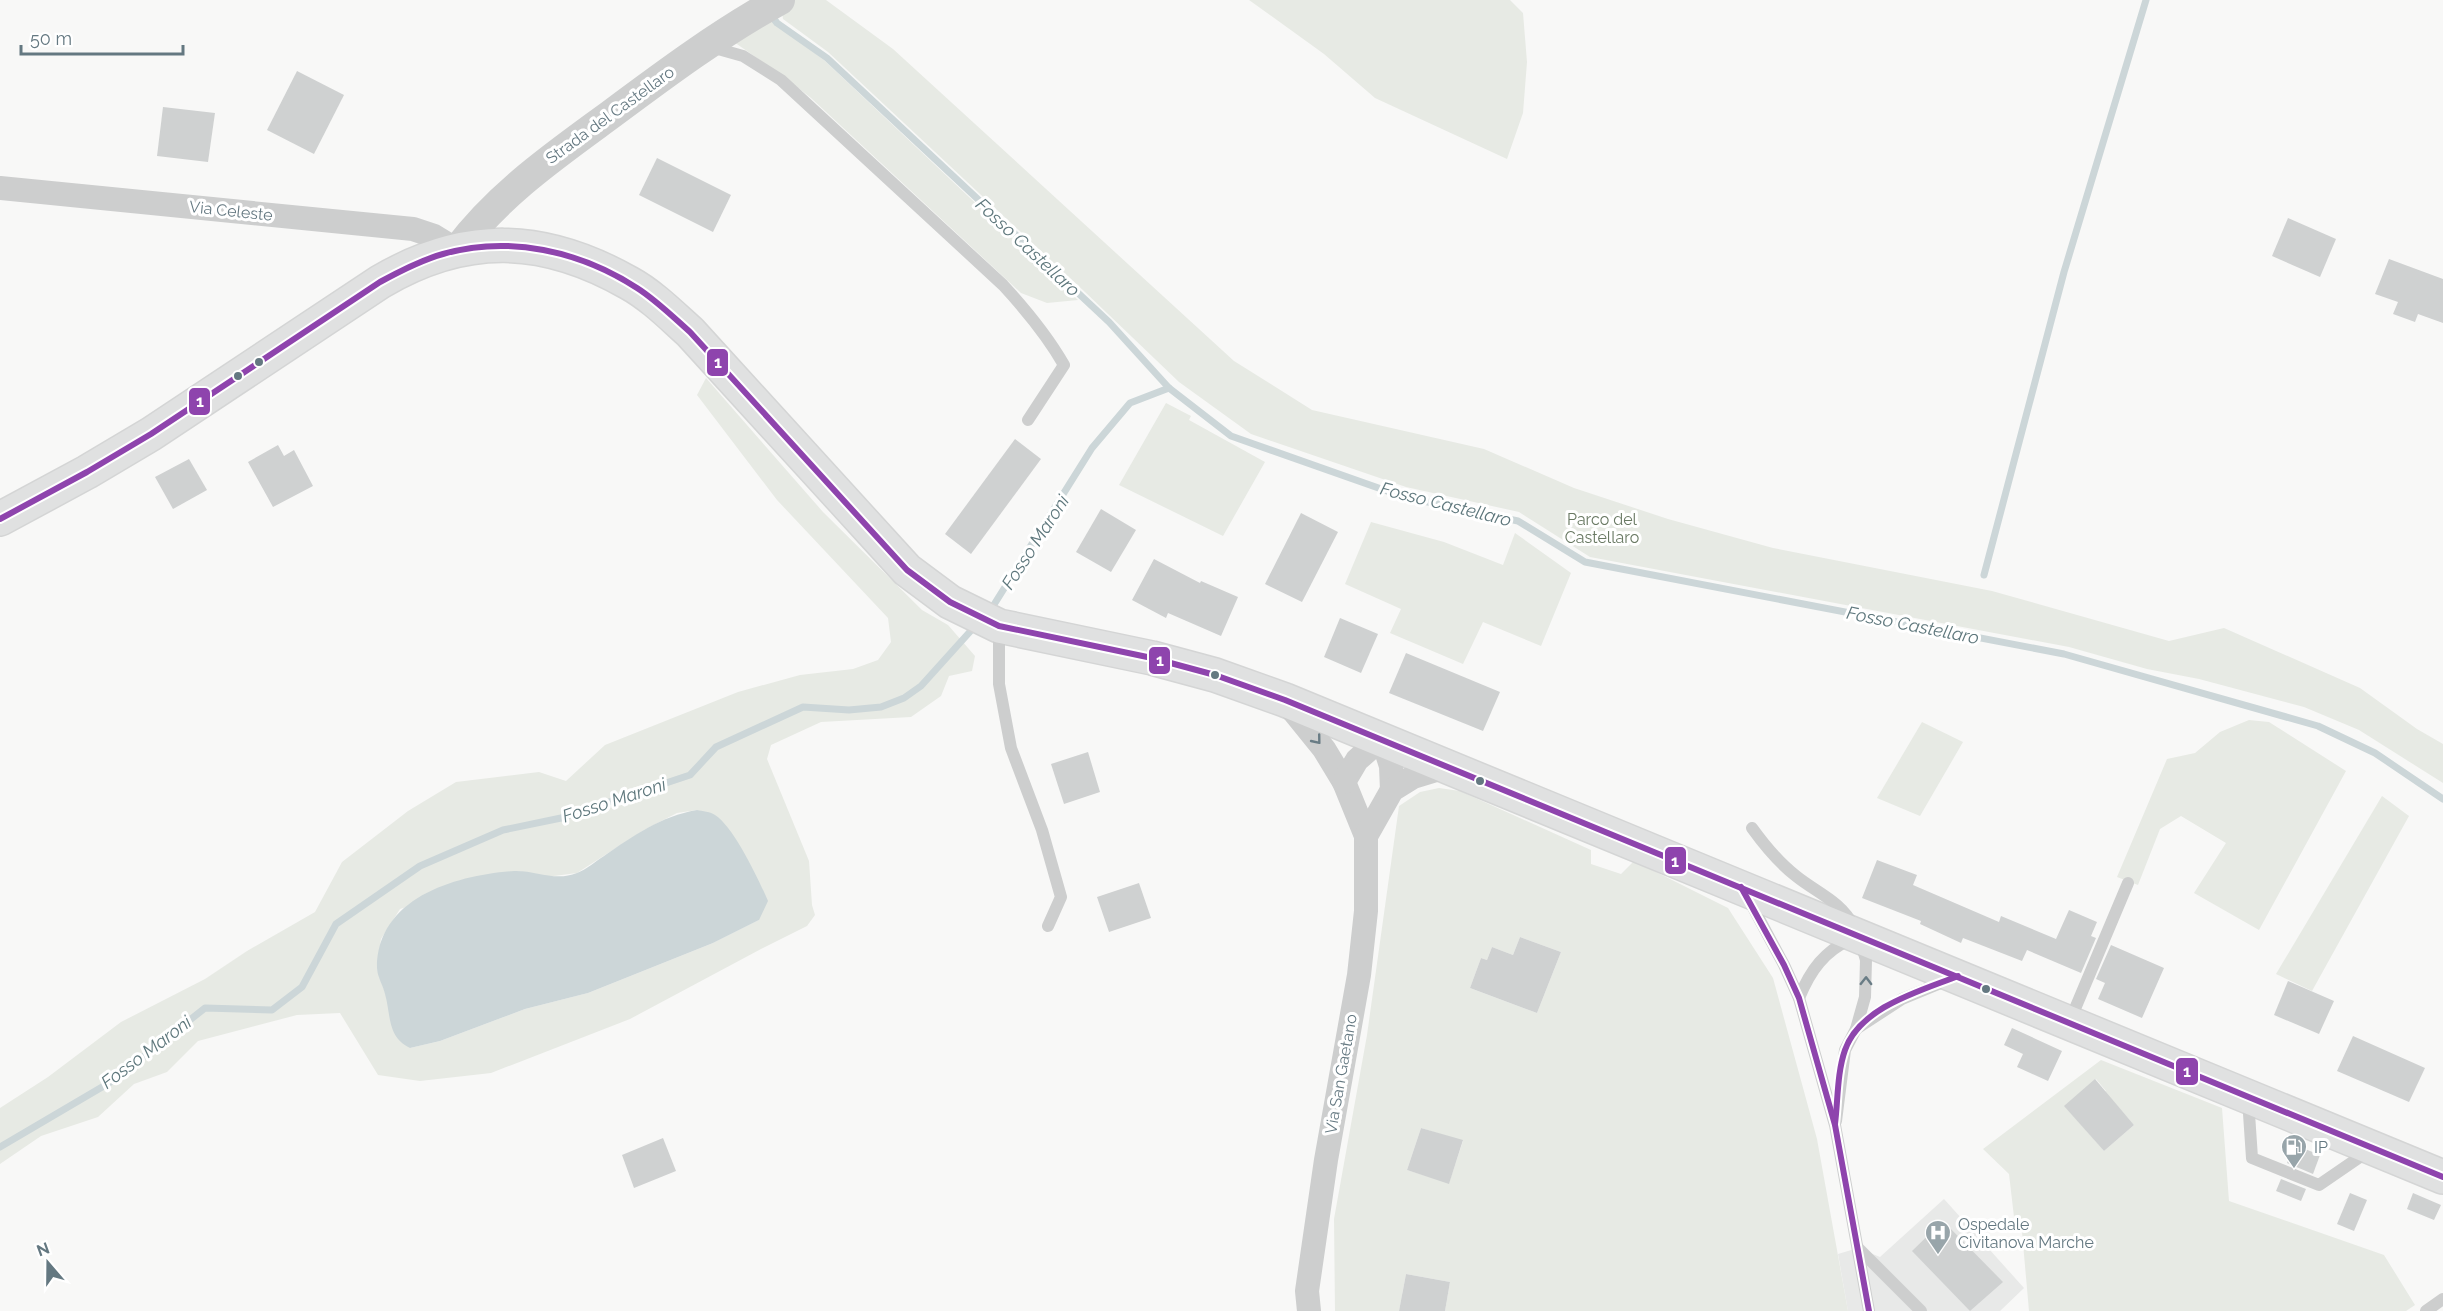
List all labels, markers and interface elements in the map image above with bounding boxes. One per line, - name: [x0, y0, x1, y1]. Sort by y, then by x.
- scale bar: [21, 18, 183, 56]
- text: 50 m: [30, 28, 72, 49]
- street label: Strada del Castellaro: [542, 62, 678, 168]
- water label: Fosso Castellaro: [972, 193, 1084, 301]
- street label: Via Celeste: [188, 197, 274, 225]
- line badge: 1: [706, 348, 729, 377]
- text: 1: [714, 353, 722, 372]
- unlabelled marker: [253, 356, 265, 368]
- unlabelled marker: [232, 370, 244, 382]
- line badge: 1: [188, 387, 211, 416]
- text: 1: [196, 392, 204, 411]
- water label: Fosso Castellaro: [1378, 478, 1514, 530]
- water label: Fosso Maroni: [997, 490, 1074, 593]
- park label: Parco del Castellaro: [1565, 510, 1639, 547]
- water label: Fosso Castellaro: [1845, 602, 1981, 648]
- line badge: 1: [1148, 646, 1171, 675]
- text: 1: [1156, 651, 1164, 670]
- unlabelled marker: [1209, 669, 1221, 681]
- one-way arrow: [1309, 733, 1320, 744]
- water label: Fosso Maroni: [560, 773, 669, 827]
- unlabelled marker: [1474, 775, 1486, 787]
- line badge: 1: [1664, 846, 1687, 875]
- text: 1: [1671, 852, 1679, 871]
- one-way arrow: [1860, 977, 1872, 986]
- unlabelled marker: [1980, 983, 1992, 995]
- water label: Fosso Maroni: [97, 1011, 196, 1093]
- street label: Via San Gaetano: [1321, 1013, 1361, 1135]
- line badge: 1: [2175, 1057, 2199, 1086]
- text: 1: [2183, 1062, 2191, 1081]
- fuel station icon: IP: [2279, 1132, 2309, 1170]
- place label: IP: [2314, 1138, 2328, 1157]
- place label: Ospedale Civitanova Marche: [1958, 1215, 2094, 1252]
- hospital icon: Ospedale Civitanova Marche: [1923, 1218, 1953, 1256]
- north arrow: [18, 1233, 78, 1293]
- text: N: [34, 1238, 52, 1260]

